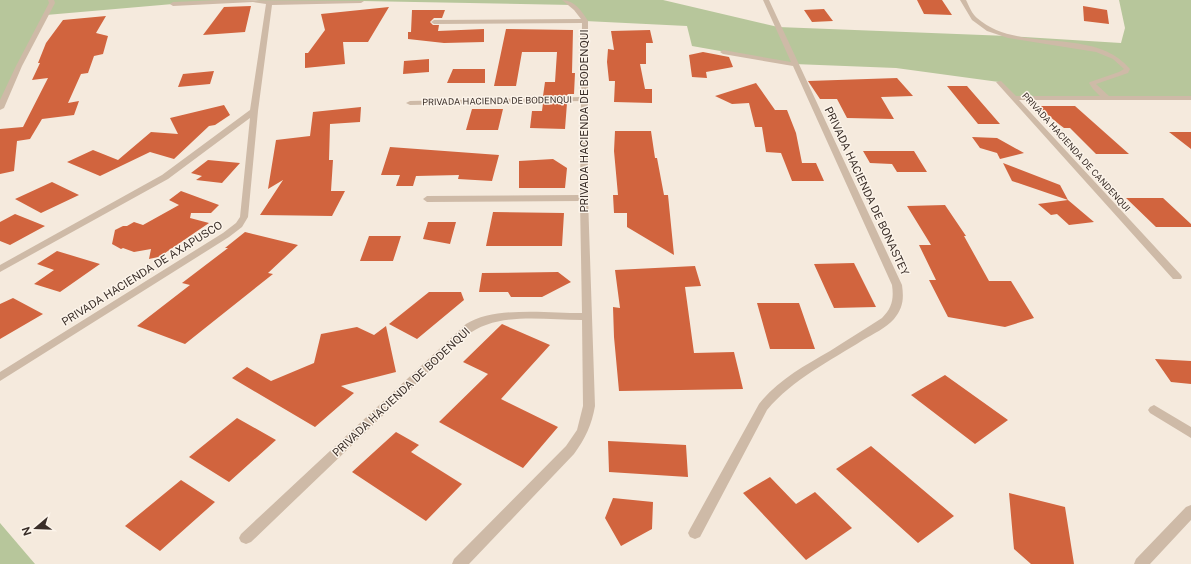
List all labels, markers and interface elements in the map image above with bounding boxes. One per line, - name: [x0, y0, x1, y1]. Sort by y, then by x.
- street label: PRIVADA HACIENDA DE BODENQUI: [578, 29, 590, 213]
- street label: PRIVADA HACIENDA DE CANDENQUI: [1020, 90, 1133, 213]
- street label: PRIVADA HACIENDA DE BODENQUI: [422, 94, 572, 107]
- street label: PRIVADA HACIENDA DE BONASTEY: [823, 105, 912, 278]
- street label: PRIVADA HACIENDA DE AXAPUSCO: [60, 218, 224, 328]
- street label: PRIVADA HACIENDA DE BODENQUI: [330, 325, 472, 459]
- north arrow: [16, 508, 56, 548]
- text: N: [19, 525, 34, 537]

